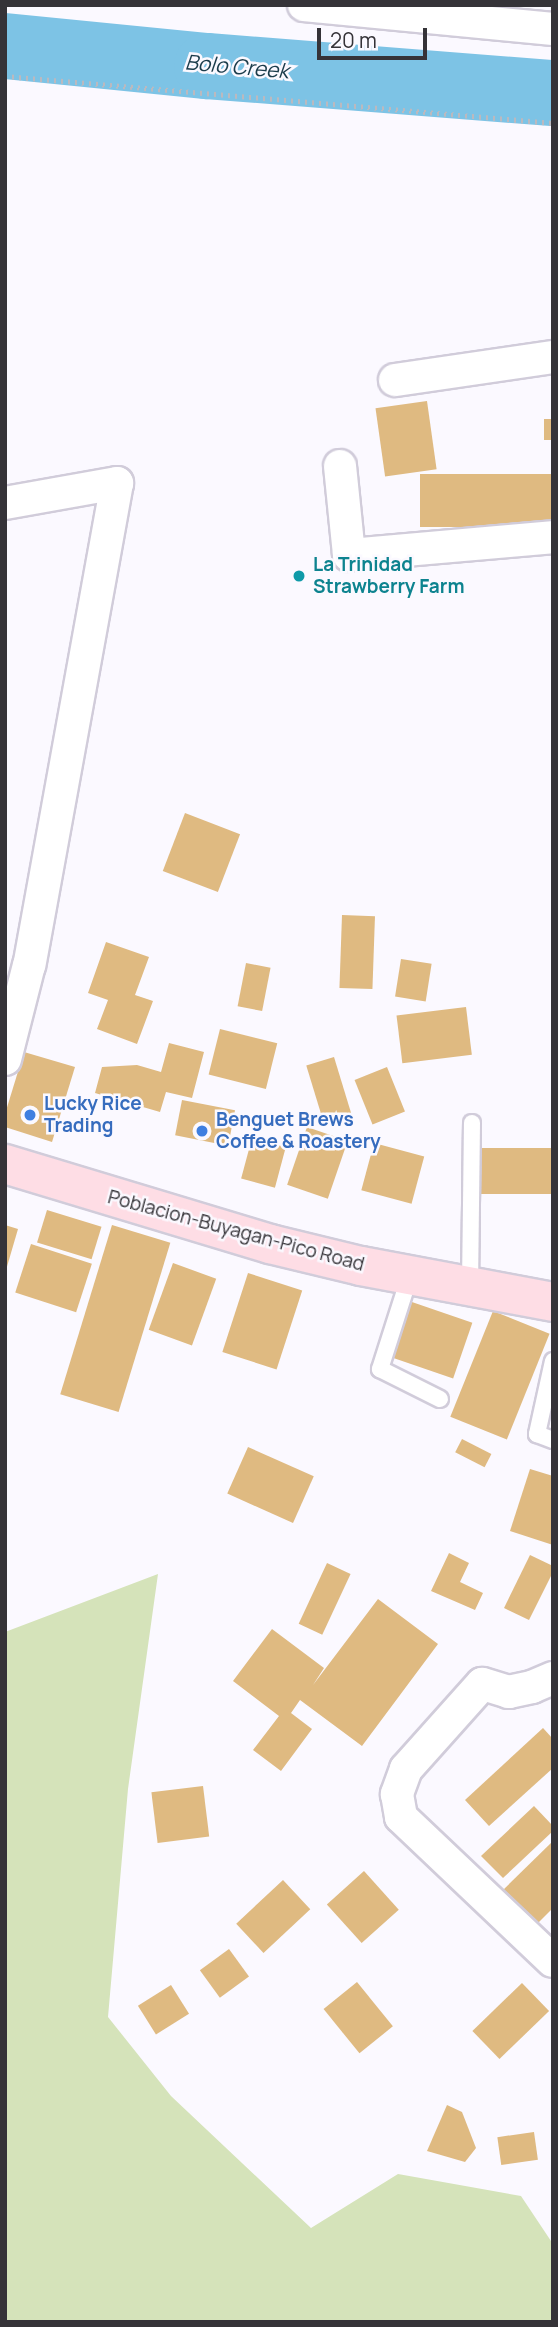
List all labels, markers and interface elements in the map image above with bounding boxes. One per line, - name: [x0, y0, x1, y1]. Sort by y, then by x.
- scale bar: [320, 14, 430, 58]
- text: 20 m: [330, 26, 377, 54]
- water label: Bolo Creek: [184, 49, 290, 83]
- place label: La Trinidad Strawberry Farm: [313, 554, 464, 598]
- marker: La Trinidad Strawberry Farm: [291, 568, 307, 584]
- place label: Lucky Rice Trading: [44, 1093, 142, 1137]
- marker: Lucky Rice Trading: [22, 1107, 38, 1123]
- place label: Benguet Brews Coffee & Roastery: [216, 1109, 381, 1153]
- marker: Benguet Brews Coffee & Roastery: [194, 1123, 210, 1139]
- street label: Poblacion-Buyagan-Pico Road: [105, 1186, 367, 1276]

